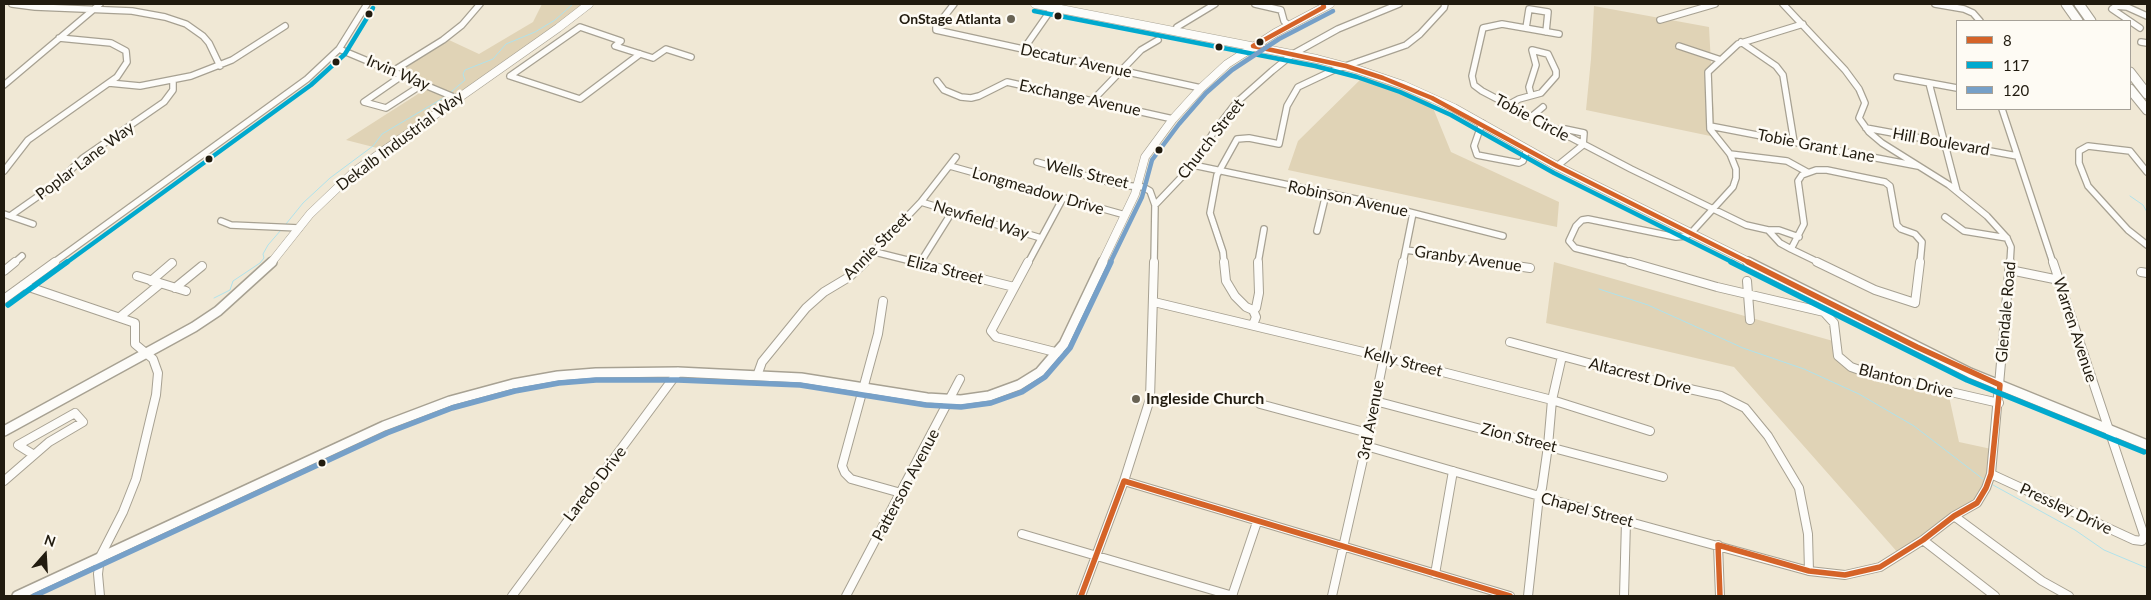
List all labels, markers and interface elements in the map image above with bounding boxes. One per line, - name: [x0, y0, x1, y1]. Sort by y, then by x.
- unlabelled marker: [364, 9, 374, 19]
- place label: OnStage Atlanta: [899, 11, 1001, 27]
- unlabelled marker: [1053, 11, 1063, 21]
- marker: OnStage Atlanta: [1005, 13, 1017, 25]
- legend: [1956, 20, 2131, 110]
- text: 8: [2003, 31, 2012, 49]
- unlabelled marker: [1255, 37, 1265, 47]
- street label: Decatur Avenue: [1018, 40, 1134, 82]
- unlabelled marker: [1214, 42, 1224, 52]
- street label: Irvin Way: [363, 51, 433, 95]
- text: 117: [2003, 56, 2029, 74]
- unlabelled marker: [331, 57, 341, 67]
- street label: Exchange Avenue: [1017, 76, 1143, 120]
- text: 120: [2003, 81, 2029, 99]
- street label: Dekalb Industrial Way: [333, 87, 467, 195]
- street label: Tobie Circle: [1491, 90, 1573, 146]
- street label: Church Street: [1174, 95, 1248, 183]
- street label: Poplar Lane Way: [32, 118, 138, 204]
- street label: Hill Boulevard: [1891, 124, 1991, 160]
- street label: Tobie Grant Lane: [1756, 125, 1876, 167]
- unlabelled marker: [1154, 145, 1164, 155]
- unlabelled marker: [204, 154, 214, 164]
- street label: Wells Street: [1044, 155, 1130, 193]
- street label: Longmeadow Drive: [970, 163, 1106, 219]
- street label: Robinson Avenue: [1286, 177, 1410, 221]
- street label: Newfield Way: [931, 196, 1031, 244]
- street label: Annie Street: [839, 208, 915, 284]
- street label: Granby Avenue: [1413, 242, 1523, 276]
- street label: Eliza Street: [905, 251, 985, 289]
- street label: Glendale Road: [1992, 261, 2020, 363]
- street label: Warren Avenue: [2049, 275, 2101, 385]
- street label: Kelly Street: [1362, 343, 1444, 381]
- street label: Altacrest Drive: [1587, 354, 1693, 398]
- street label: Blanton Drive: [1857, 360, 1955, 402]
- street label: 3rd Avenue: [1354, 379, 1388, 461]
- place label: Ingleside Church: [1146, 389, 1264, 409]
- marker: Ingleside Church: [1130, 393, 1142, 405]
- street label: Zion Street: [1479, 419, 1559, 457]
- street label: Patterson Avenue: [868, 426, 944, 544]
- street label: Laredo Drive: [560, 442, 630, 526]
- unlabelled marker: [317, 458, 327, 468]
- street label: Pressley Drive: [2017, 479, 2115, 539]
- street label: Chapel Street: [1539, 488, 1635, 532]
- north arrow: [20, 530, 70, 580]
- text: N: [42, 531, 58, 550]

